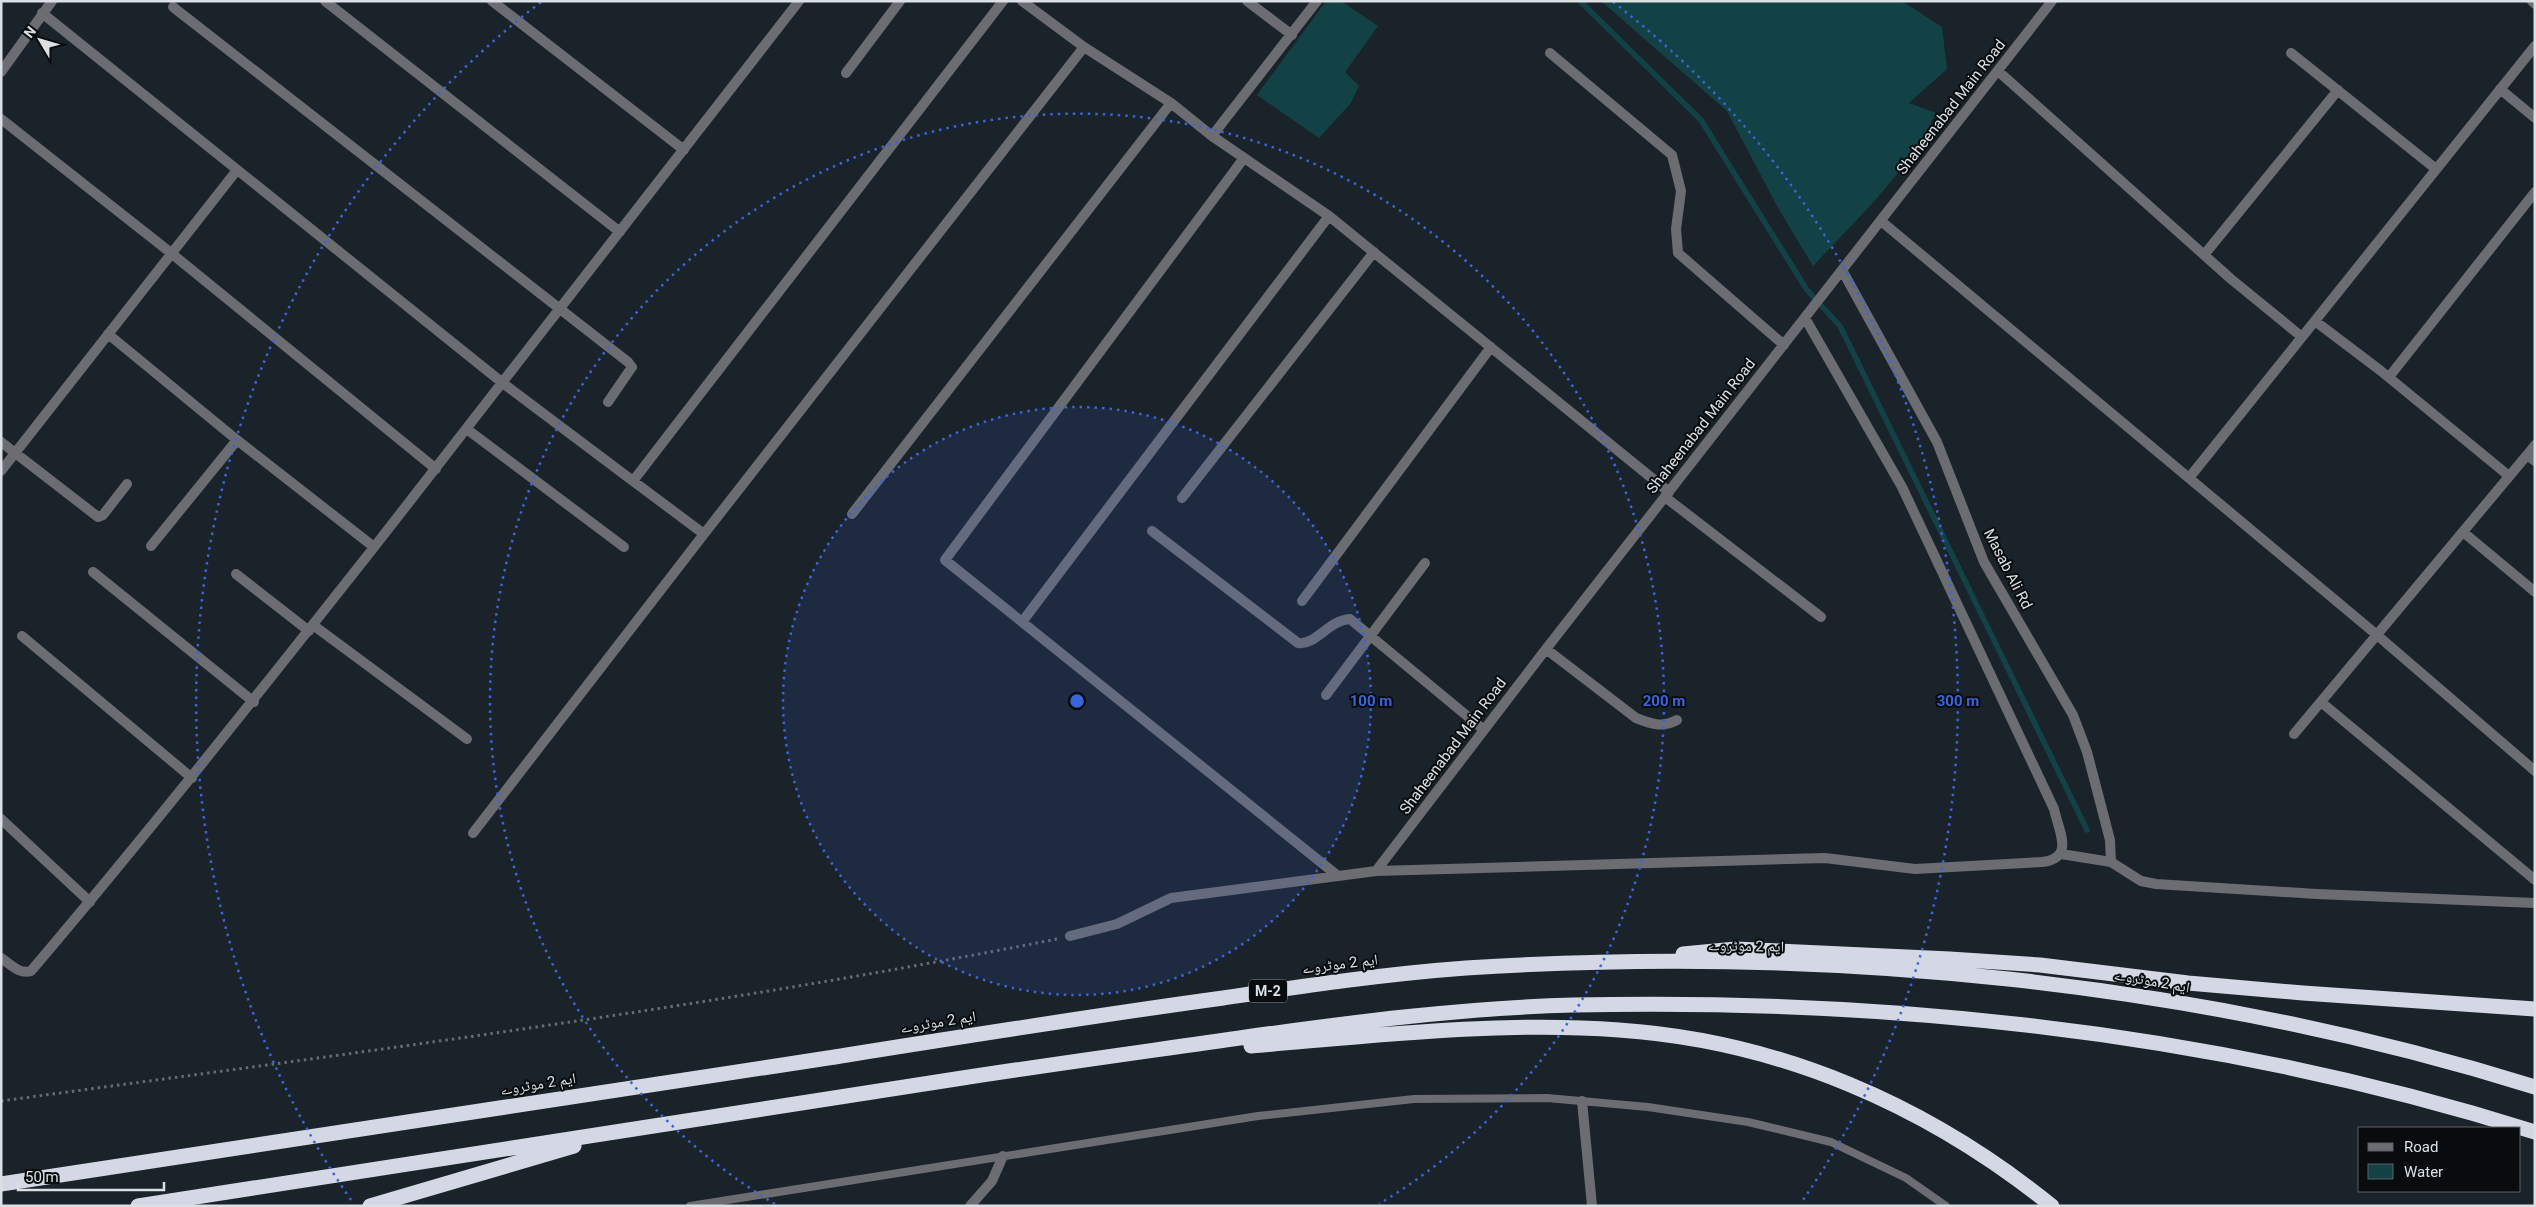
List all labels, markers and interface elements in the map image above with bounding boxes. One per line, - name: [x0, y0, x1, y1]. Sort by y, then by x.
- north arrow: [15, 15, 65, 65]
- text: N: [20, 23, 39, 41]
- street label: Shaheenabad Main Road: [1893, 36, 2009, 178]
- street label: Shaheenabad Main Road: [1643, 355, 1759, 497]
- street label: Masab Ali Rd: [1980, 526, 2036, 612]
- street label: Shaheenabad Main Road: [1396, 674, 1510, 818]
- centre of rings: [1068, 692, 1086, 710]
- text: 100 m: [1350, 692, 1392, 710]
- text: 200 m: [1643, 692, 1685, 710]
- text: 300 m: [1937, 692, 1979, 710]
- street label: ایم 2 موٹروے: [1708, 936, 1784, 957]
- street label: ایم 2 موٹروے: [1301, 950, 1379, 979]
- street label: ایم 2 موٹروے: [2113, 966, 2191, 997]
- road number: M-2: [1249, 979, 1287, 1002]
- street label: ایم 2 موٹروے: [899, 1007, 977, 1038]
- street label: ایم 2 موٹروے: [499, 1069, 577, 1100]
- legend: [2358, 1127, 2521, 1192]
- text: Road: [2404, 1138, 2438, 1156]
- scale bar: [18, 1160, 164, 1192]
- text: Water: [2404, 1163, 2443, 1181]
- text: 50 m: [25, 1168, 59, 1186]

